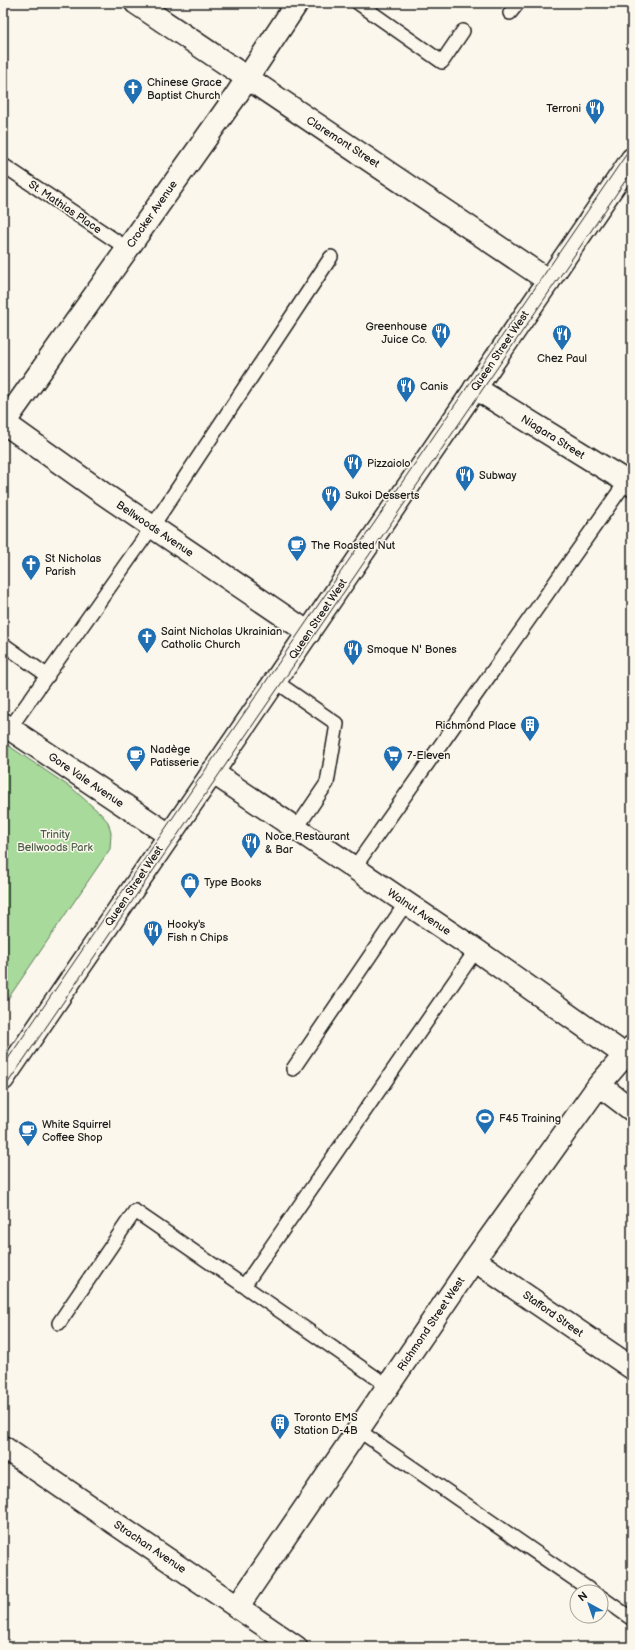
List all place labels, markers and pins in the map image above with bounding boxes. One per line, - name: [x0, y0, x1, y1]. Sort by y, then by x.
- place label: Chinese Grace Baptist Church: [147, 76, 222, 102]
- church icon: Chinese Grace Baptist Church: [122, 77, 144, 105]
- restaurant icon: Terroni: [584, 97, 606, 125]
- place label: Terroni: [546, 102, 581, 115]
- place label: Greenhouse Juice Co.: [365, 320, 427, 346]
- restaurant icon: Greenhouse Juice Co.: [430, 321, 452, 349]
- restaurant icon: Chez Paul: [551, 323, 573, 351]
- place label: Chez Paul: [537, 352, 587, 365]
- restaurant icon: Canis: [395, 375, 417, 403]
- place label: Canis: [420, 380, 449, 393]
- restaurant icon: Pizzaiolo: [342, 452, 364, 480]
- place label: Pizzaiolo: [367, 457, 411, 470]
- restaurant icon: Subway: [454, 464, 476, 492]
- place label: Subway: [479, 469, 516, 482]
- restaurant icon: Sukoi Desserts: [320, 484, 342, 512]
- place label: Sukoi Desserts: [345, 489, 420, 502]
- cafe icon: The Roasted Nut: [286, 534, 308, 562]
- place label: The Roasted Nut: [311, 539, 396, 552]
- place label: St Nicholas Parish: [45, 552, 102, 578]
- church icon: St Nicholas Parish: [20, 553, 42, 581]
- place label: Saint Nicholas Ukrainian Catholic Church: [161, 625, 282, 651]
- church icon: Saint Nicholas Ukrainian Catholic Church: [136, 626, 158, 654]
- restaurant icon: Smoque N' Bones: [342, 638, 364, 666]
- place label: Smoque N' Bones: [367, 643, 457, 656]
- building icon: Richmond Place: [519, 714, 541, 742]
- place label: Richmond Place: [435, 719, 516, 732]
- place label: Nadège Patisserie: [150, 743, 200, 769]
- cafe icon: Nadège Patisserie: [125, 744, 147, 772]
- supermarket icon: 7-Eleven: [382, 744, 404, 772]
- place label: 7-Eleven: [407, 749, 450, 762]
- place label: Noce Restaurant & Bar: [265, 830, 350, 856]
- restaurant icon: Noce Restaurant & Bar: [240, 831, 262, 859]
- shop icon: Type Books: [179, 871, 201, 899]
- place label: Type Books: [204, 876, 262, 889]
- place label: Hooky's Fish n Chips: [167, 918, 229, 944]
- restaurant icon: Hooky's Fish n Chips: [142, 919, 164, 947]
- sports icon: F45 Training: [474, 1107, 496, 1135]
- place label: F45 Training: [499, 1112, 561, 1125]
- place label: White Squirrel Coffee Shop: [42, 1118, 111, 1144]
- cafe icon: White Squirrel Coffee Shop: [17, 1119, 39, 1147]
- place label: Toronto EMS Station D-4B: [294, 1411, 358, 1437]
- building icon: Toronto EMS Station D-4B: [269, 1412, 291, 1440]

